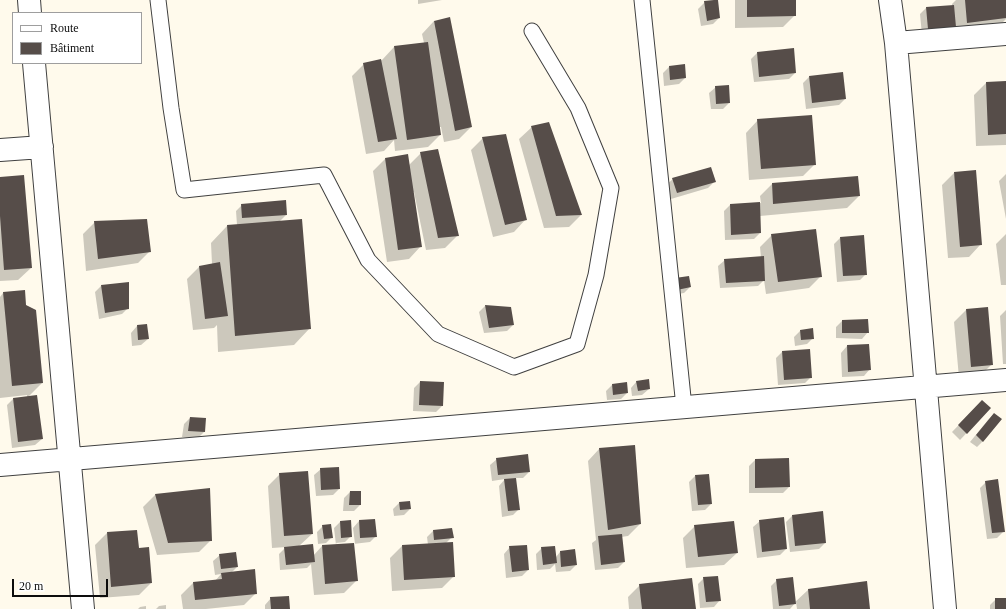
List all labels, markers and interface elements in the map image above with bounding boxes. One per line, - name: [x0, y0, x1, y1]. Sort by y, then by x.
- legend: [12, 12, 142, 64]
- text: Route: [50, 21, 79, 35]
- text: Bâtiment: [50, 41, 94, 55]
- scale bar: [14, 571, 110, 597]
- text: 20 m: [19, 579, 43, 593]

